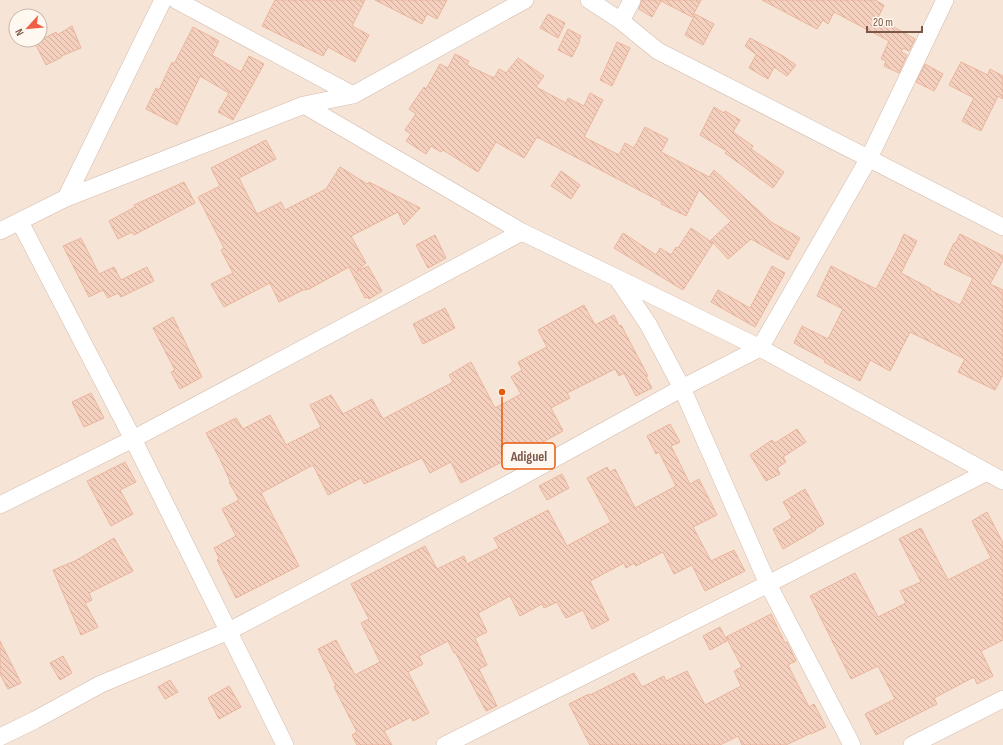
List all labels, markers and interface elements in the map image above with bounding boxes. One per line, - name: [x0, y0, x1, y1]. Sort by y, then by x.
- north arrow: [8, 8, 48, 48]
- scale bar: [867, 8, 922, 34]
- text: 20 m: [873, 15, 893, 30]
- text: N: [12, 27, 27, 38]
- callout: Adiguel: [502, 443, 555, 469]
- text: Adiguel: [510, 448, 547, 465]

